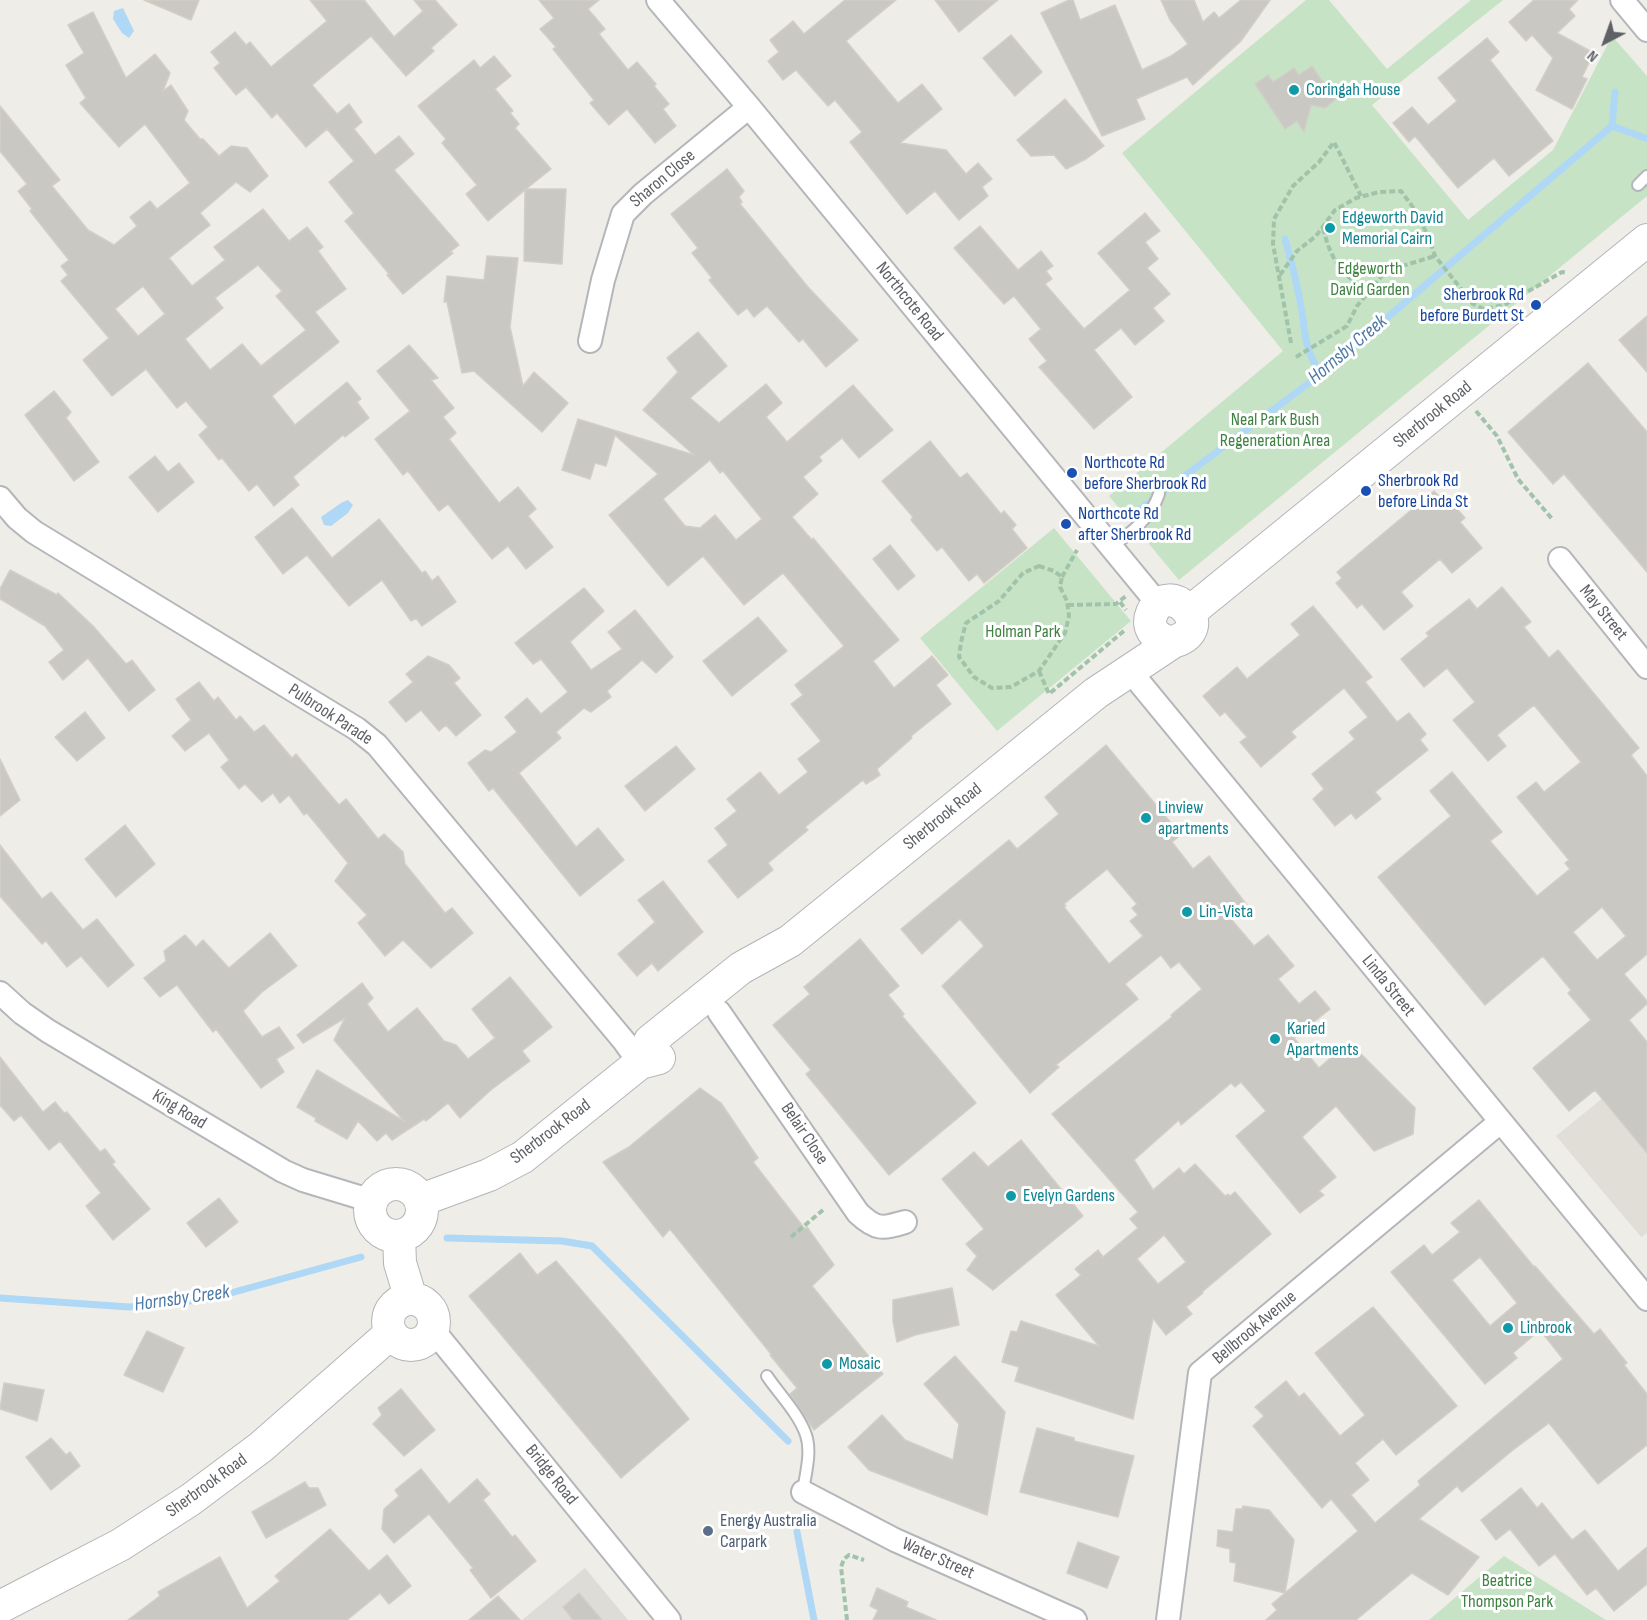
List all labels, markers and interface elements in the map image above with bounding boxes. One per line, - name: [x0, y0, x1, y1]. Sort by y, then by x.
- north arrow: [1575, 12, 1635, 72]
- text: N: [1583, 46, 1602, 66]
- place label: Coringah House: [1306, 79, 1401, 101]
- marker: Coringah House: [1287, 83, 1301, 97]
- street label: Sharon Close: [626, 145, 700, 213]
- place label: Edgeworth David Memorial Cairn: [1342, 207, 1443, 250]
- marker: Edgeworth David Memorial Cairn: [1323, 221, 1337, 235]
- street label: Northcote Road: [871, 258, 947, 346]
- park label: Edgeworth David Garden: [1330, 258, 1410, 300]
- place label: Sherbrook Rd before Burdett St: [1420, 284, 1524, 326]
- marker: Sherbrook Rd before Burdett St: [1529, 298, 1543, 312]
- water label: Hornsby Creek: [1304, 310, 1392, 390]
- street label: Sherbrook Road: [1389, 377, 1477, 453]
- park label: Neal Park Bush Regeneration Area: [1220, 409, 1330, 452]
- place label: Northcote Rd before Sherbrook Rd: [1084, 452, 1206, 494]
- marker: Northcote Rd before Sherbrook Rd: [1065, 466, 1079, 480]
- place label: Sherbrook Rd before Linda St: [1378, 470, 1468, 512]
- marker: Sherbrook Rd before Linda St: [1359, 484, 1373, 498]
- place label: Northcote Rd after Sherbrook Rd: [1078, 503, 1191, 546]
- marker: Northcote Rd after Sherbrook Rd: [1059, 517, 1073, 531]
- street label: May Street: [1574, 581, 1632, 645]
- park label: Holman Park: [985, 621, 1061, 643]
- street label: Pulbrook Parade: [284, 680, 376, 750]
- street label: Sherbrook Road: [899, 779, 987, 855]
- place label: Linview apartments: [1158, 797, 1229, 840]
- marker: Linview apartments: [1139, 811, 1153, 825]
- place label: Lin-Vista: [1199, 901, 1253, 923]
- marker: Lin-Vista: [1180, 905, 1194, 919]
- street label: Linda Street: [1357, 951, 1419, 1021]
- place label: Karied Apartments: [1287, 1018, 1359, 1060]
- marker: Karied Apartments: [1268, 1032, 1282, 1046]
- street label: King Road: [148, 1085, 210, 1135]
- street label: Sherbrook Road: [507, 1095, 595, 1169]
- street label: Belair Close: [775, 1099, 833, 1169]
- place label: Evelyn Gardens: [1023, 1185, 1115, 1207]
- marker: Evelyn Gardens: [1004, 1189, 1018, 1203]
- water label: Hornsby Creek: [133, 1280, 231, 1318]
- street label: Bellbrook Avenue: [1209, 1287, 1301, 1369]
- place label: Linbrook: [1520, 1317, 1572, 1339]
- marker: Linbrook: [1501, 1321, 1515, 1335]
- place label: Mosaic: [839, 1353, 881, 1375]
- marker: Mosaic: [820, 1357, 834, 1371]
- street label: Bridge Road: [520, 1441, 582, 1509]
- street label: Sherbrook Road: [162, 1449, 252, 1523]
- place label: Energy Australia Carpark: [720, 1510, 817, 1552]
- marker: Energy Australia Carpark: [701, 1524, 715, 1538]
- street label: Water Street: [899, 1534, 977, 1584]
- park label: Beatrice Thompson Park: [1461, 1570, 1553, 1612]

